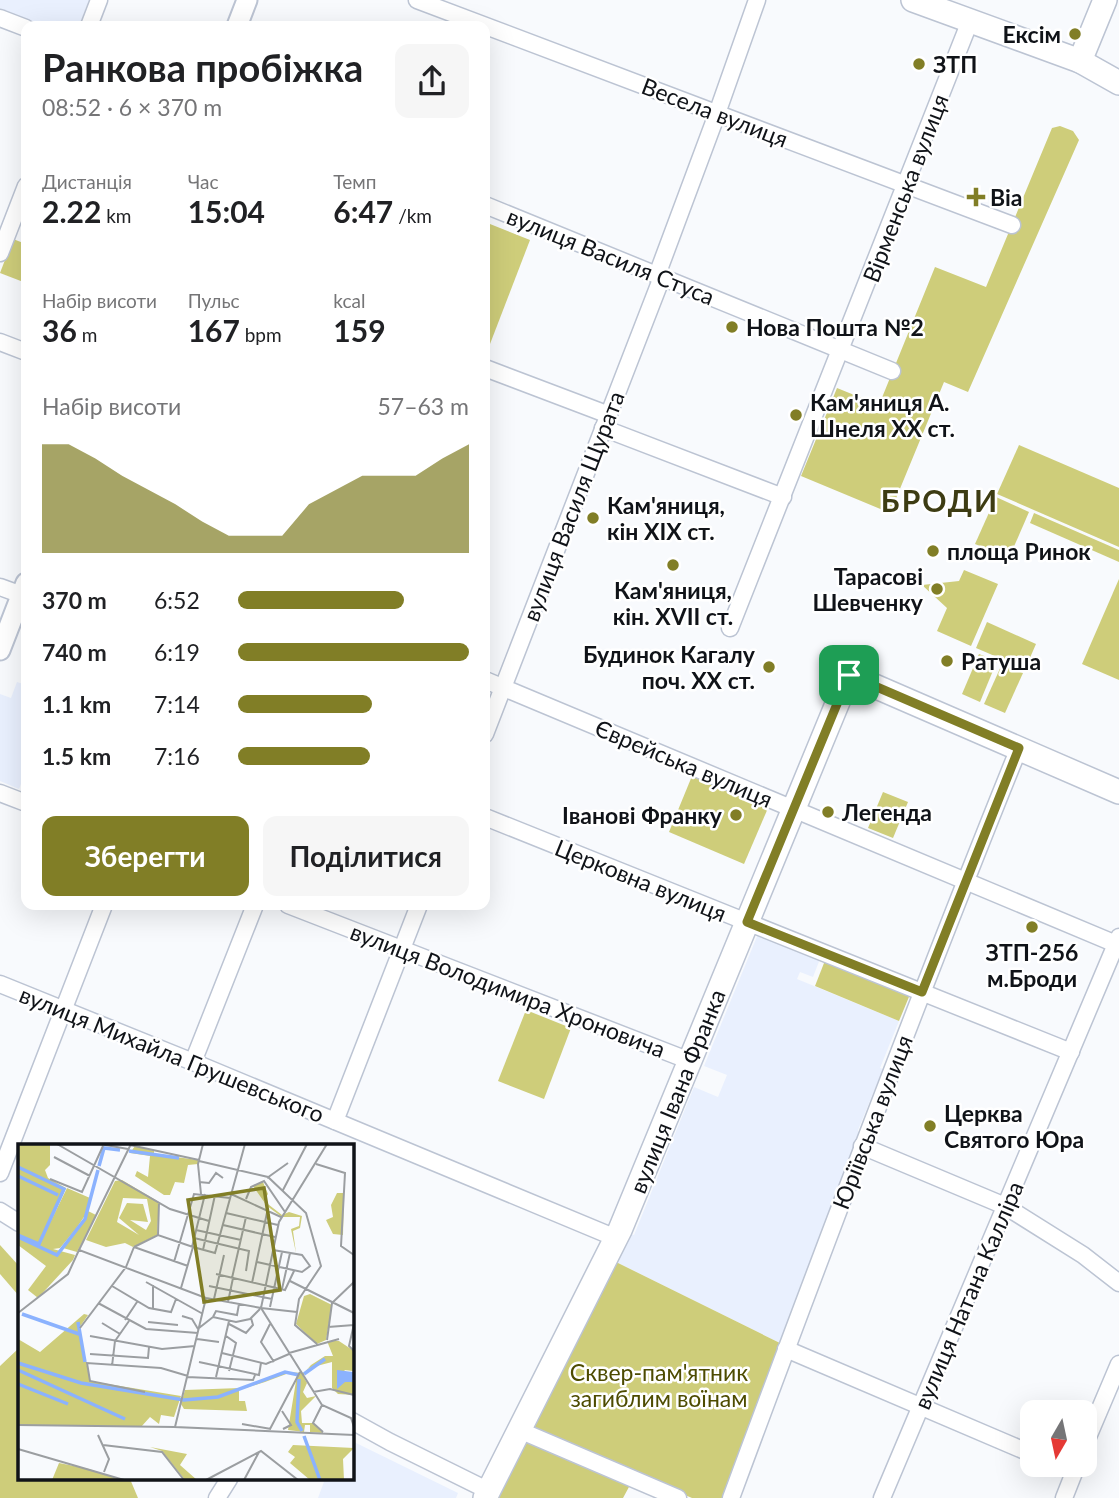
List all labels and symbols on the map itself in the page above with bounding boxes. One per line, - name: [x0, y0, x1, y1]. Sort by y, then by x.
- place label: Ексім: [1003, 20, 1061, 48]
- marker: Ексім: [1067, 26, 1083, 42]
- place label: ЗТП: [933, 50, 977, 78]
- marker: ЗТП: [911, 56, 927, 72]
- street label: Весела вулиця: [638, 71, 792, 153]
- street label: Вірменська вулиця: [856, 90, 954, 286]
- place label: Віа: [990, 183, 1022, 211]
- marker: Віа: [968, 189, 984, 205]
- street label: вулиця Василя Стуса: [503, 202, 719, 310]
- place label: Нова Пошта №2: [746, 313, 924, 341]
- marker: Нова Пошта №2: [724, 319, 740, 335]
- street label: вулиця Василя Щурата: [516, 387, 630, 625]
- place label: Кам'яниця А. Шнеля XX cт.: [810, 388, 955, 442]
- marker: Кам'яниця А. Шнеля XX cт.: [788, 407, 804, 423]
- district label: БРОДИ: [881, 482, 999, 518]
- place label: Кам'яниця, кін XIX ст.: [607, 491, 725, 545]
- marker: Кам'яниця, кін XIX ст.: [585, 510, 601, 526]
- place label: площа Ринок: [947, 537, 1091, 565]
- marker: площа Ринок: [925, 543, 941, 559]
- marker: Кам'яниця, кін. XVII ст.: [665, 557, 681, 573]
- place label: Тарасові Шевченку: [812, 562, 924, 616]
- place label: Кам'яниця, кін. XVII ст.: [613, 576, 733, 630]
- marker: Тарасові Шевченку: [929, 581, 945, 597]
- place label: Будинок Кагалу поч. XX ст.: [583, 640, 756, 694]
- pin: [819, 645, 879, 705]
- place label: Ратуша: [961, 647, 1041, 675]
- marker: Ратуша: [939, 653, 955, 669]
- marker: Будинок Кагалу поч. XX ст.: [761, 659, 777, 675]
- street label: Єврейська вулиця: [591, 713, 777, 813]
- place label: Легенда: [841, 798, 932, 826]
- place label: Іванові Франку: [562, 801, 723, 829]
- marker: Легенда: [820, 804, 836, 820]
- marker: Іванові Франку: [728, 807, 744, 823]
- street label: Церковна вулиця: [551, 833, 731, 927]
- street label: вулиця Володимира Хроновича: [347, 917, 669, 1063]
- marker: ЗТП-256 м.Броди: [1024, 919, 1040, 935]
- place label: ЗТП-256 м.Броди: [986, 938, 1078, 992]
- street label: вулиця Михайла Грушевського: [16, 980, 328, 1128]
- street label: вулиця Івана Франка: [623, 985, 731, 1197]
- street label: Юріївська вулиця: [826, 1031, 918, 1213]
- place label: Церква Святого Юра: [944, 1099, 1084, 1153]
- marker: Церква Святого Юра: [922, 1118, 938, 1134]
- inset map: [18, 1144, 354, 1480]
- street label: вулиця Натана Калліра: [907, 1177, 1029, 1413]
- park label: Сквер-пам'ятник загиблим воїнам: [570, 1358, 748, 1412]
- north arrow: [1020, 1400, 1097, 1477]

